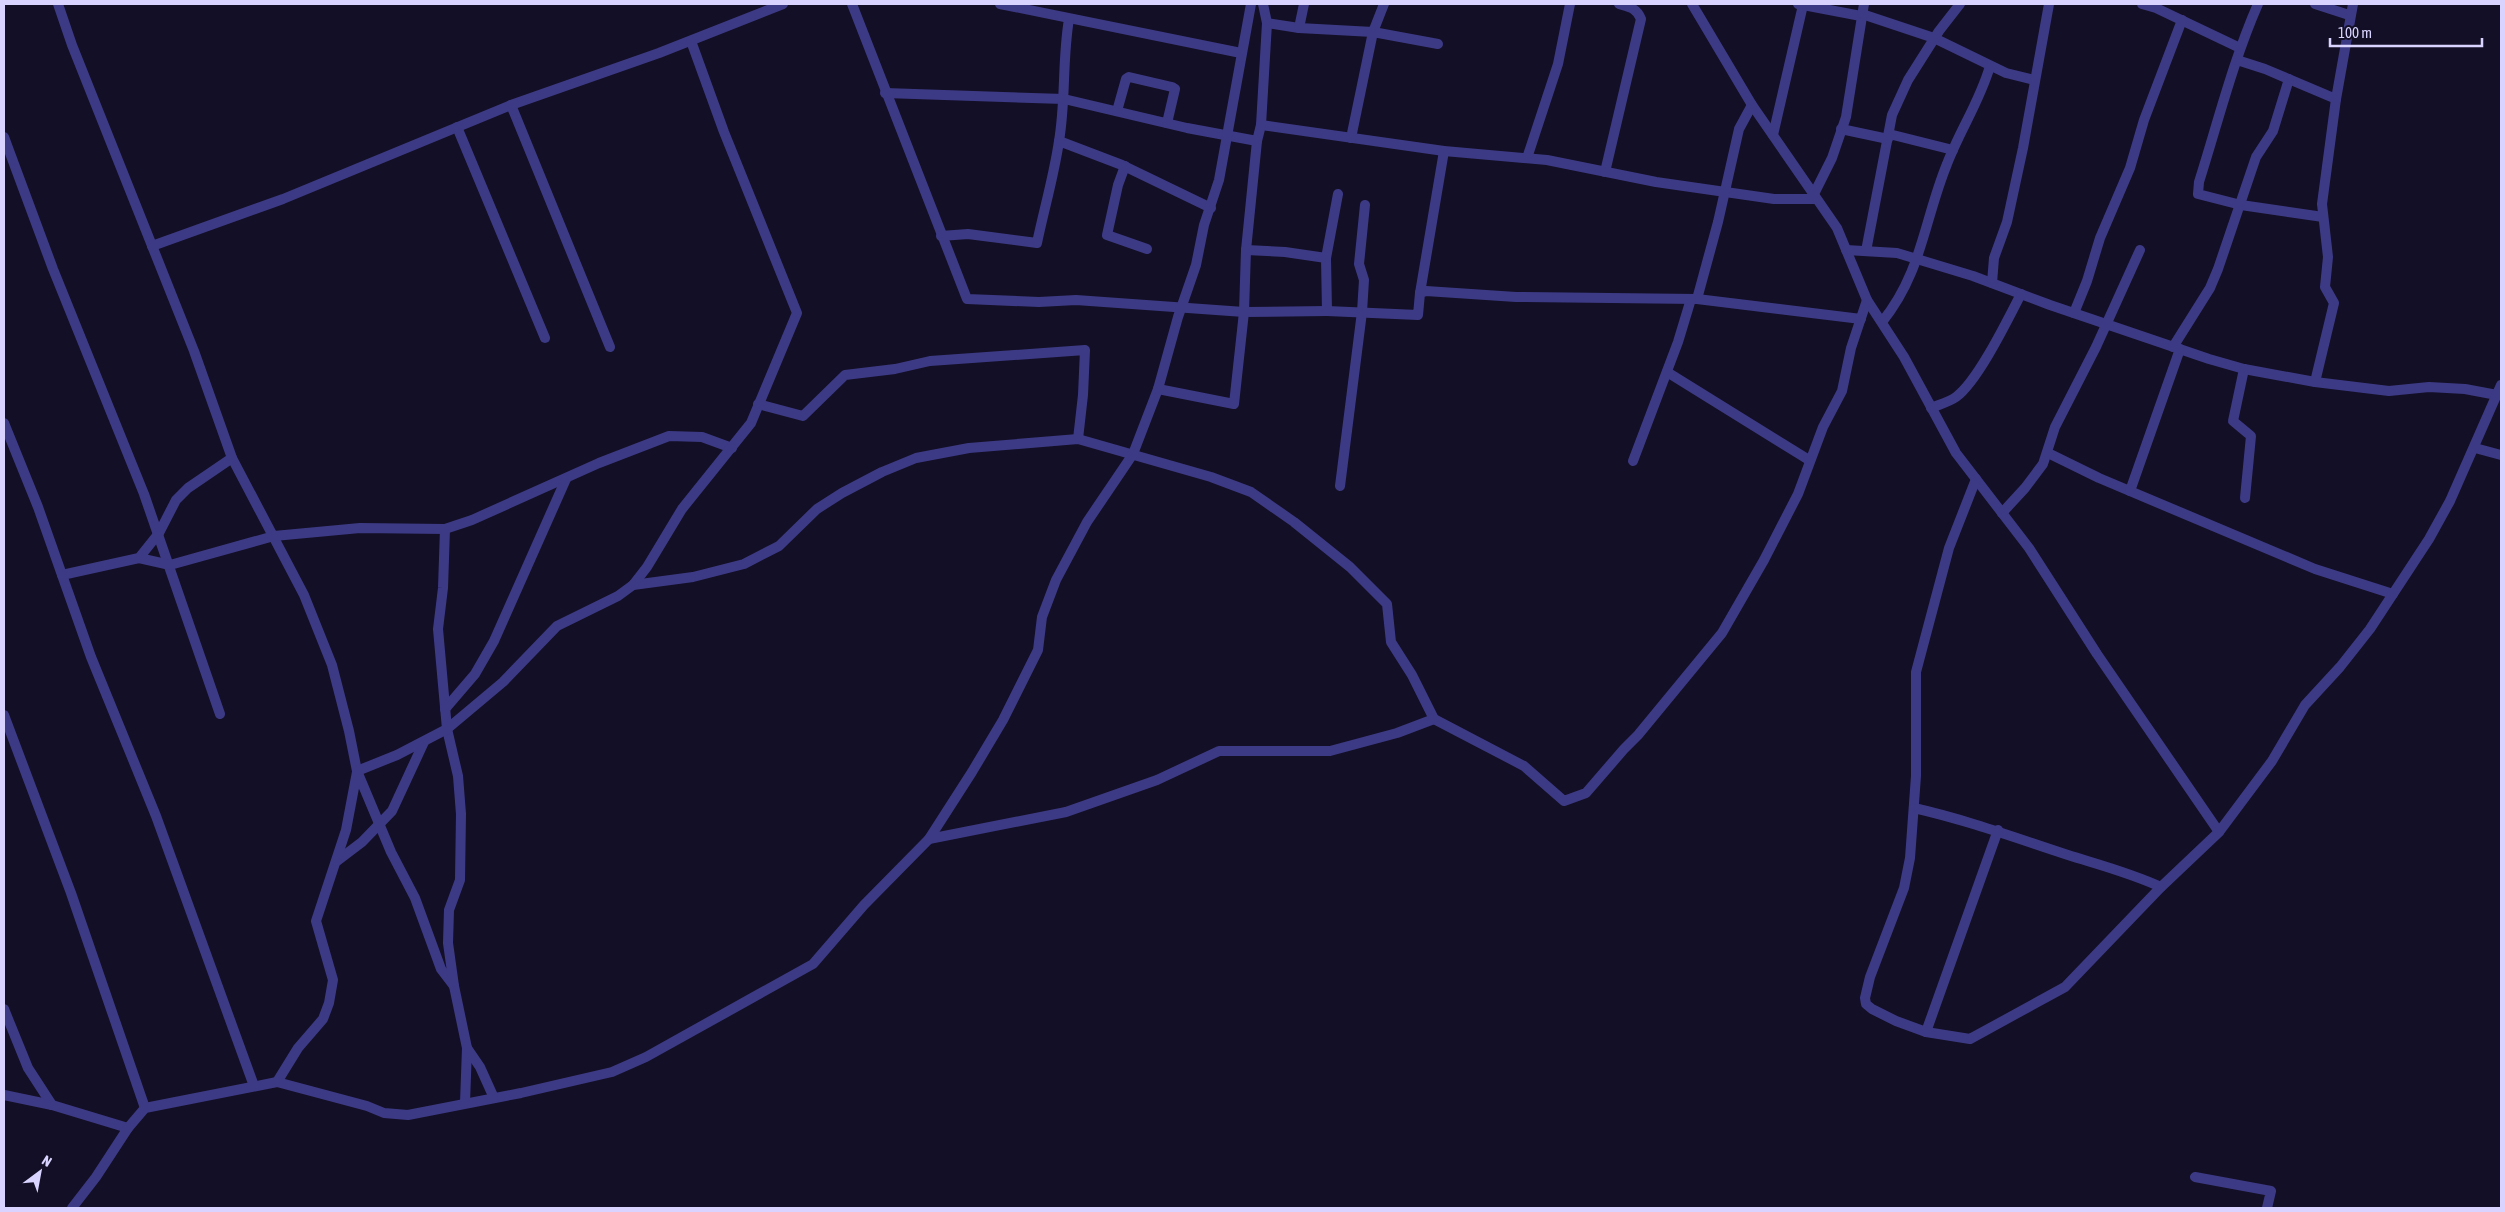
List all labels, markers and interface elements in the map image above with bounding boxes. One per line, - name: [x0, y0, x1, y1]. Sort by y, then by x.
- scale bar: [2330, 15, 2482, 47]
- text: 100 m: [2338, 24, 2372, 41]
- north arrow: [15, 1147, 65, 1197]
- text: N: [39, 1152, 55, 1170]

